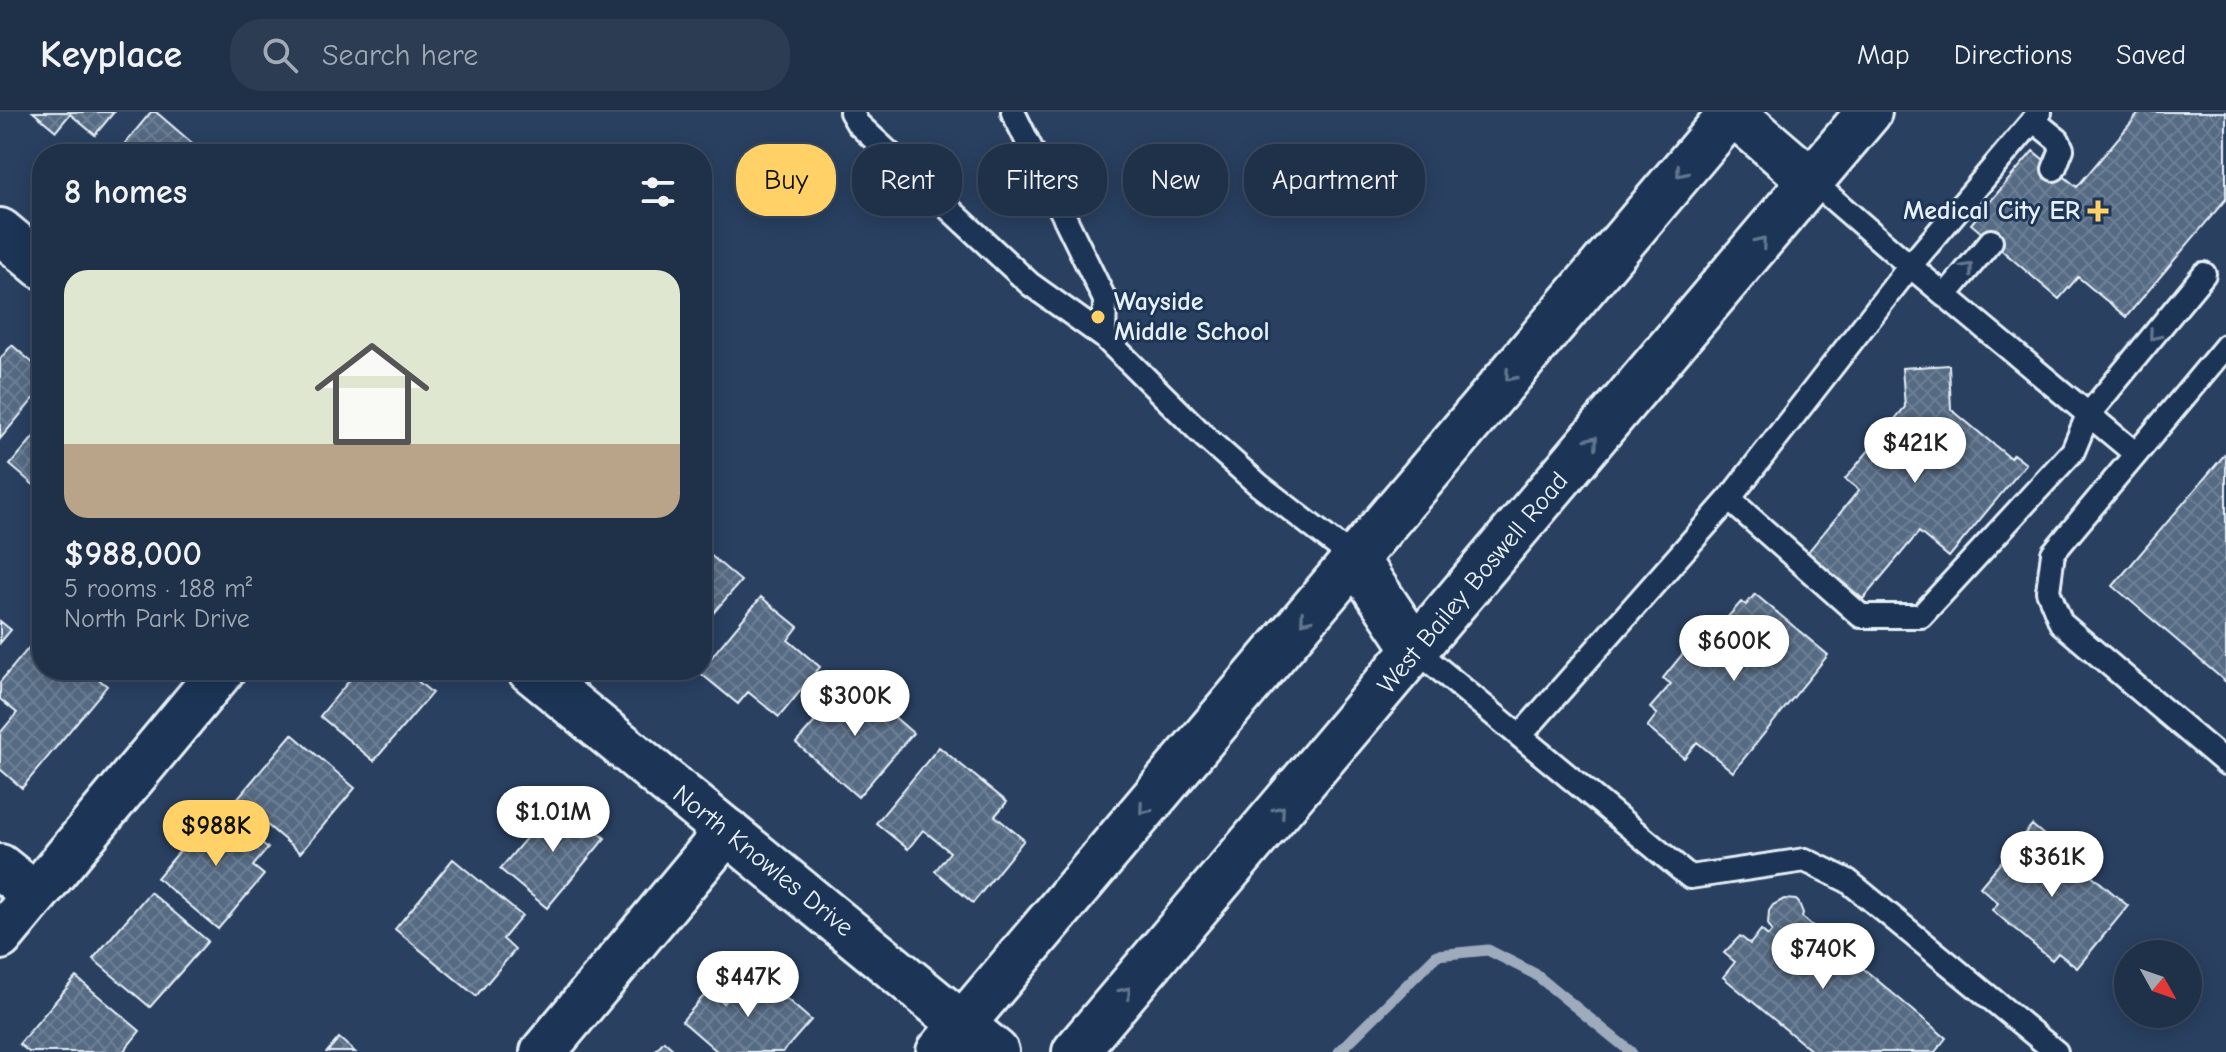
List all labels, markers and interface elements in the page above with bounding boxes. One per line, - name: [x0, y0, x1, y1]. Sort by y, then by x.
- search box: [230, 19, 790, 91]
- text: Keyplace: [40, 33, 182, 77]
- icon: search: [258, 33, 302, 77]
- text: Search here: [322, 38, 478, 73]
- text: Map: [1857, 39, 1910, 71]
- text: Directions: [1954, 39, 2072, 71]
- text: Saved: [2116, 39, 2186, 71]
- chip: Buy: [736, 144, 836, 216]
- chip: Rent: [852, 144, 962, 216]
- chip: Filters: [978, 144, 1107, 216]
- chip: New: [1123, 144, 1228, 216]
- chip: Apartment: [1244, 144, 1425, 216]
- one-way arrow: [1676, 162, 1691, 177]
- icon: filters: [636, 170, 680, 214]
- text: 8 homes: [64, 172, 187, 212]
- place label: Medical City ER: [1903, 196, 2080, 226]
- marker: Medical City ER: [2087, 200, 2109, 222]
- one-way arrow: [1751, 236, 1766, 251]
- one-way arrow: [1958, 263, 1973, 278]
- place label: Wayside Middle School: [1114, 287, 1270, 347]
- marker: Wayside Middle School: [1089, 308, 1107, 326]
- icon: home: [300, 322, 444, 466]
- one-way arrow: [2149, 325, 2164, 340]
- one-way arrow: [1505, 366, 1520, 381]
- pin: $421K: [1859, 417, 1971, 485]
- text: $421K: [1882, 428, 1948, 458]
- one-way arrow: [1583, 435, 1598, 450]
- street label: West Bailey Boswell Road: [1372, 466, 1574, 700]
- text: $988,000: [64, 534, 202, 574]
- text: 5 rooms · 188 m²: [64, 574, 252, 604]
- text: North Park Drive: [64, 604, 250, 634]
- one-way arrow: [1300, 610, 1315, 625]
- pin: $600K: [1678, 615, 1790, 683]
- text: $600K: [1697, 626, 1771, 656]
- pin: $300K: [799, 670, 911, 738]
- text: $300K: [819, 681, 891, 711]
- street label: North Knowles Drive: [667, 779, 859, 943]
- pin: $1.01M: [488, 786, 618, 854]
- text: $1.01M: [515, 797, 591, 827]
- pin: $988K: [160, 800, 272, 868]
- one-way arrow: [1139, 800, 1154, 814]
- one-way arrow: [1270, 805, 1285, 820]
- text: $988K: [181, 811, 251, 841]
- pin: $361K: [1996, 831, 2108, 899]
- text: $361K: [2019, 842, 2085, 872]
- pin: $740K: [1767, 923, 1879, 991]
- text: $740K: [1790, 934, 1856, 964]
- north arrow: [2114, 940, 2202, 1028]
- map controls: [2114, 940, 2202, 1028]
- pin: $447K: [692, 951, 804, 1019]
- text: $447K: [715, 962, 781, 992]
- one-way arrow: [1116, 987, 1130, 1002]

